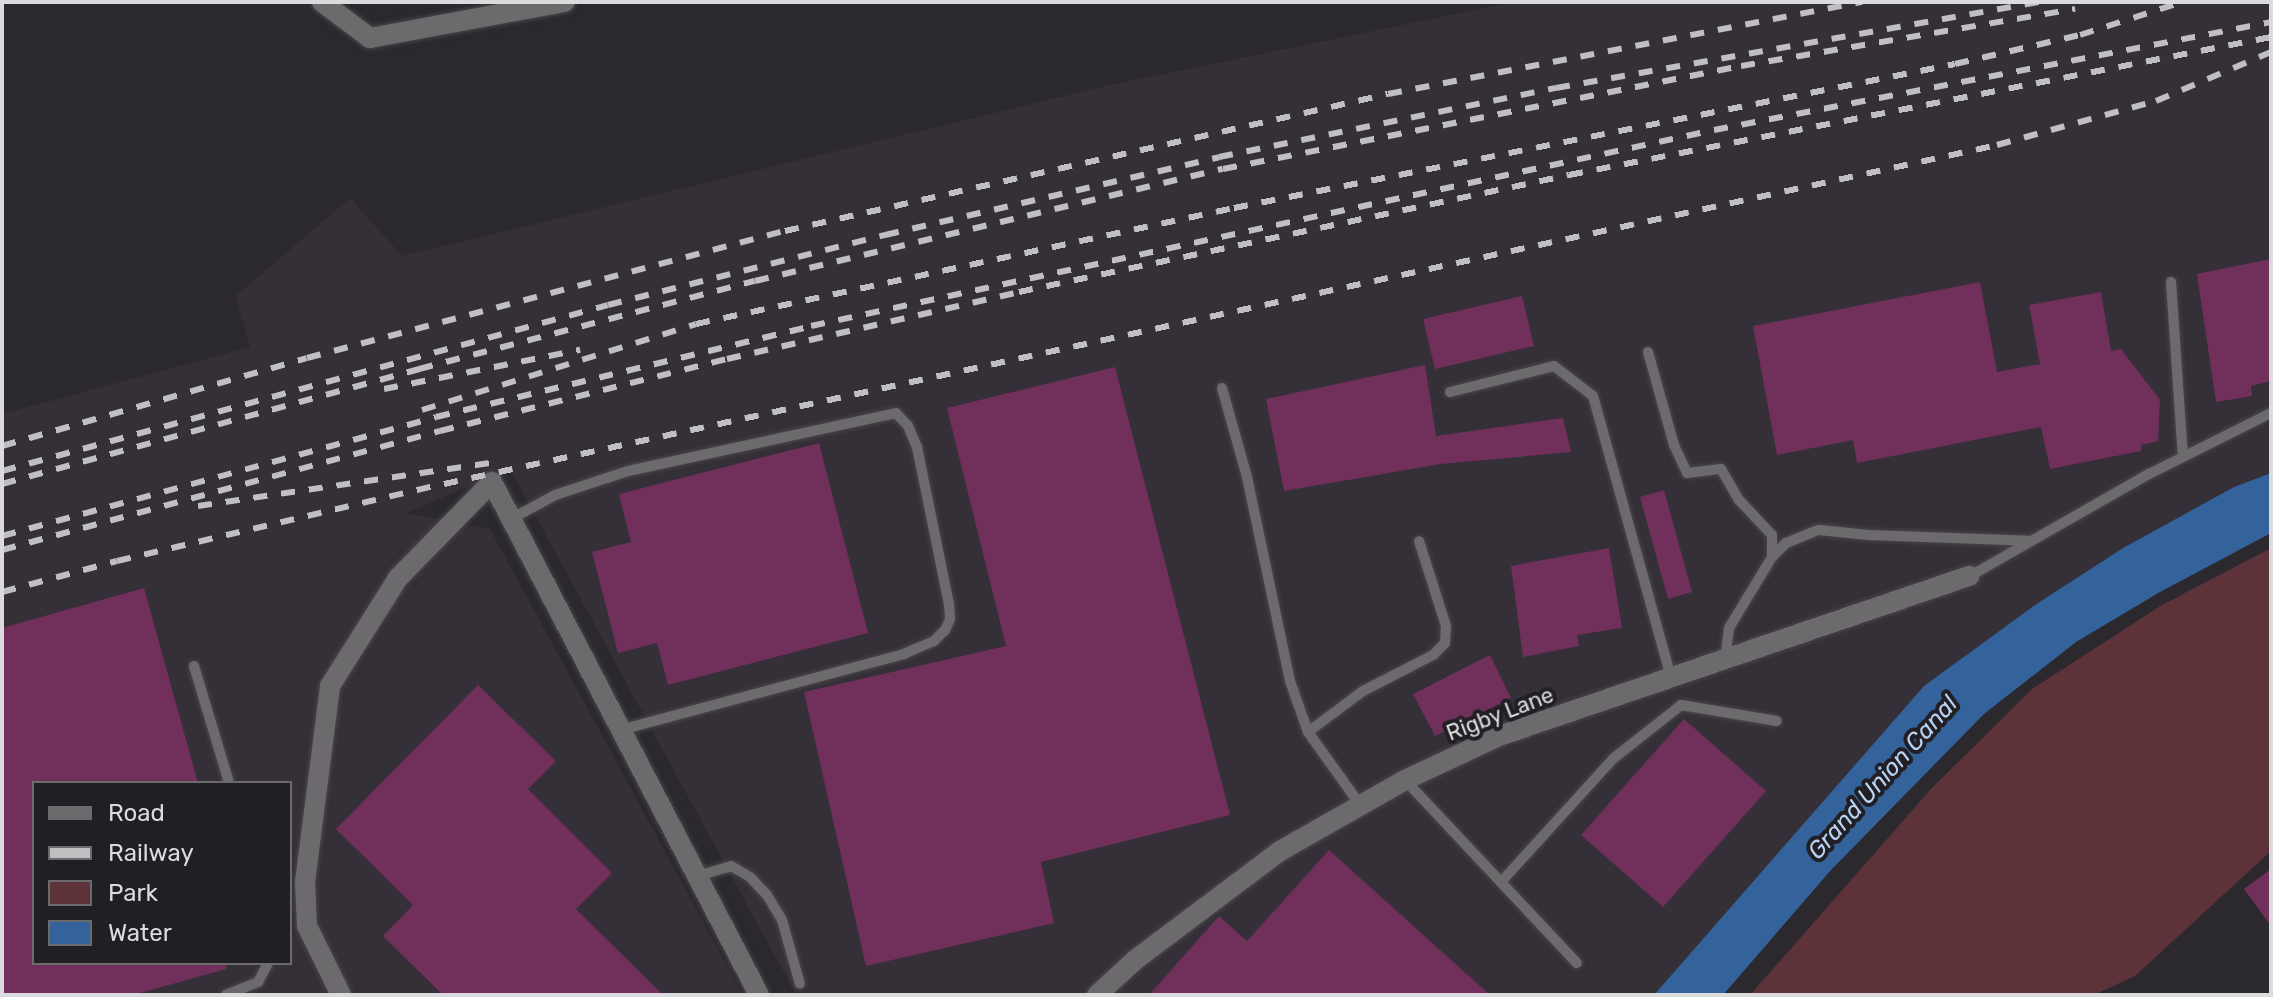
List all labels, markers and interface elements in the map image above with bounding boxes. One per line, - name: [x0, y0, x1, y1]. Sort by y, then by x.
- street label: Rigby Lane: [1442, 681, 1558, 747]
- water label: Grand Union Canal: [1802, 690, 1964, 866]
- legend: [32, 781, 292, 965]
- text: Road: [108, 799, 165, 827]
- text: Railway: [108, 839, 194, 867]
- text: Park: [108, 879, 158, 907]
- text: Water: [108, 919, 172, 947]

